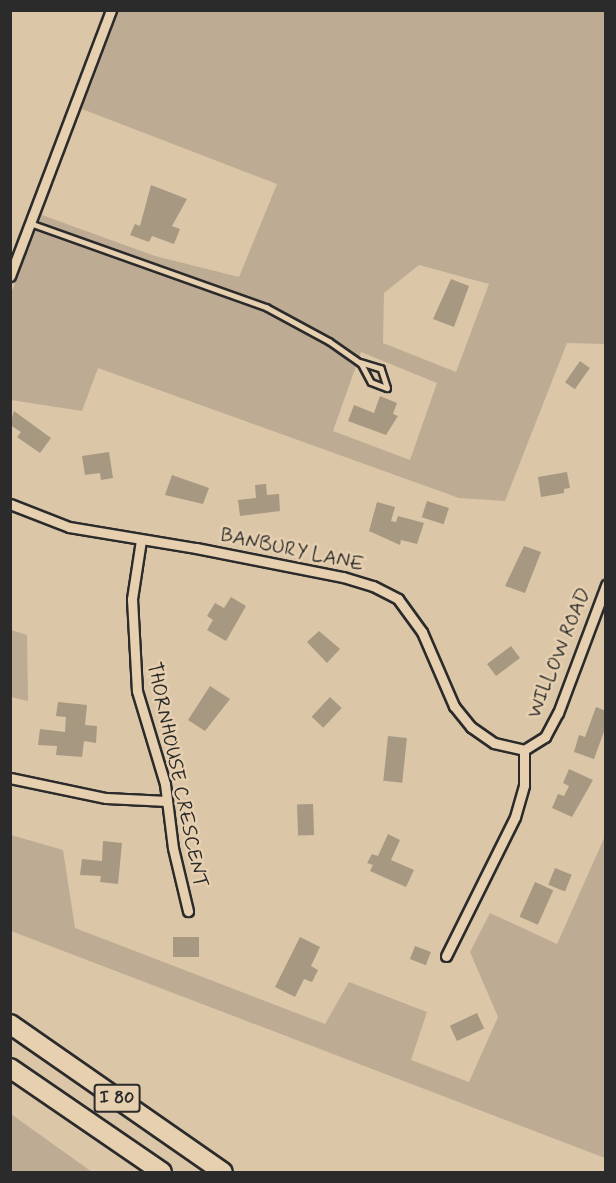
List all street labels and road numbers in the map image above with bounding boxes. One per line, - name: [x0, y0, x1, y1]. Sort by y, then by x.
- street label: BANBURY LANE: [218, 523, 366, 577]
- street label: WILLOW ROAD: [522, 584, 596, 722]
- street label: THORNHOUSE CRESCENT: [141, 660, 213, 890]
- road number: I 80: [93, 1083, 141, 1113]

